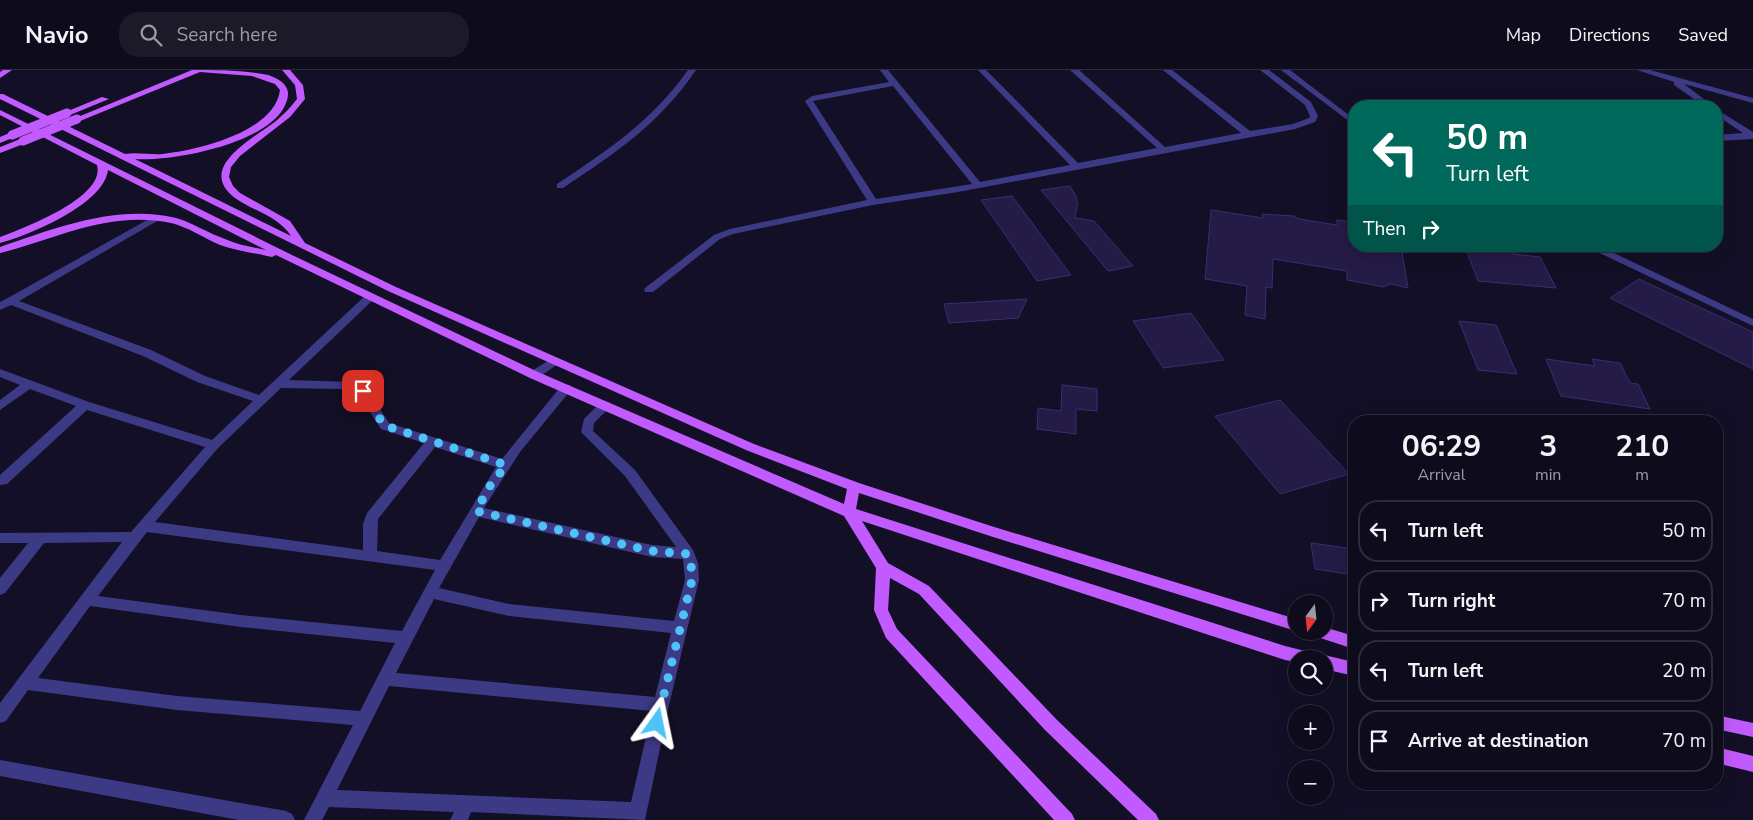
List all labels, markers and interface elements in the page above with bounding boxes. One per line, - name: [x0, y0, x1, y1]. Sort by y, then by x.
- search box: [119, 12, 469, 57]
- text: Navio: [25, 19, 89, 51]
- icon: search: [137, 21, 165, 49]
- text: Search here: [177, 22, 277, 48]
- text: Map: [1506, 23, 1541, 47]
- text: Directions: [1569, 23, 1650, 47]
- text: Saved: [1678, 23, 1728, 47]
- text: 50 m: [1446, 114, 1528, 161]
- icon: left: [1363, 120, 1428, 185]
- text: Turn left: [1446, 159, 1529, 189]
- icon: right: [1416, 215, 1444, 243]
- text: Then: [1363, 216, 1406, 242]
- pin: [342, 370, 384, 412]
- icon: arrive: [349, 377, 377, 405]
- text: 06:29: [1402, 426, 1481, 467]
- text: 3: [1539, 426, 1557, 467]
- text: 210: [1615, 426, 1669, 467]
- text: Arrival: [1417, 464, 1466, 486]
- text: min: [1535, 464, 1561, 486]
- text: m: [1635, 464, 1649, 486]
- icon: left: [1365, 517, 1393, 545]
- text: Turn left: [1408, 518, 1483, 544]
- text: 50 m: [1662, 518, 1706, 544]
- icon: right: [1365, 587, 1393, 615]
- text: Turn right: [1408, 588, 1495, 614]
- text: 70 m: [1662, 588, 1706, 614]
- north arrow: [1288, 595, 1332, 640]
- map controls: [1288, 595, 1333, 805]
- button: search: [1288, 650, 1333, 695]
- icon: left: [1365, 657, 1393, 685]
- text: Turn left: [1408, 658, 1483, 684]
- text: 20 m: [1662, 658, 1706, 684]
- position arrow: [630, 696, 682, 748]
- button: +: [1288, 705, 1333, 750]
- icon: arrive: [1365, 727, 1393, 755]
- text: Arrive at destination: [1408, 728, 1589, 754]
- text: 70 m: [1662, 728, 1706, 754]
- button: −: [1288, 760, 1333, 805]

